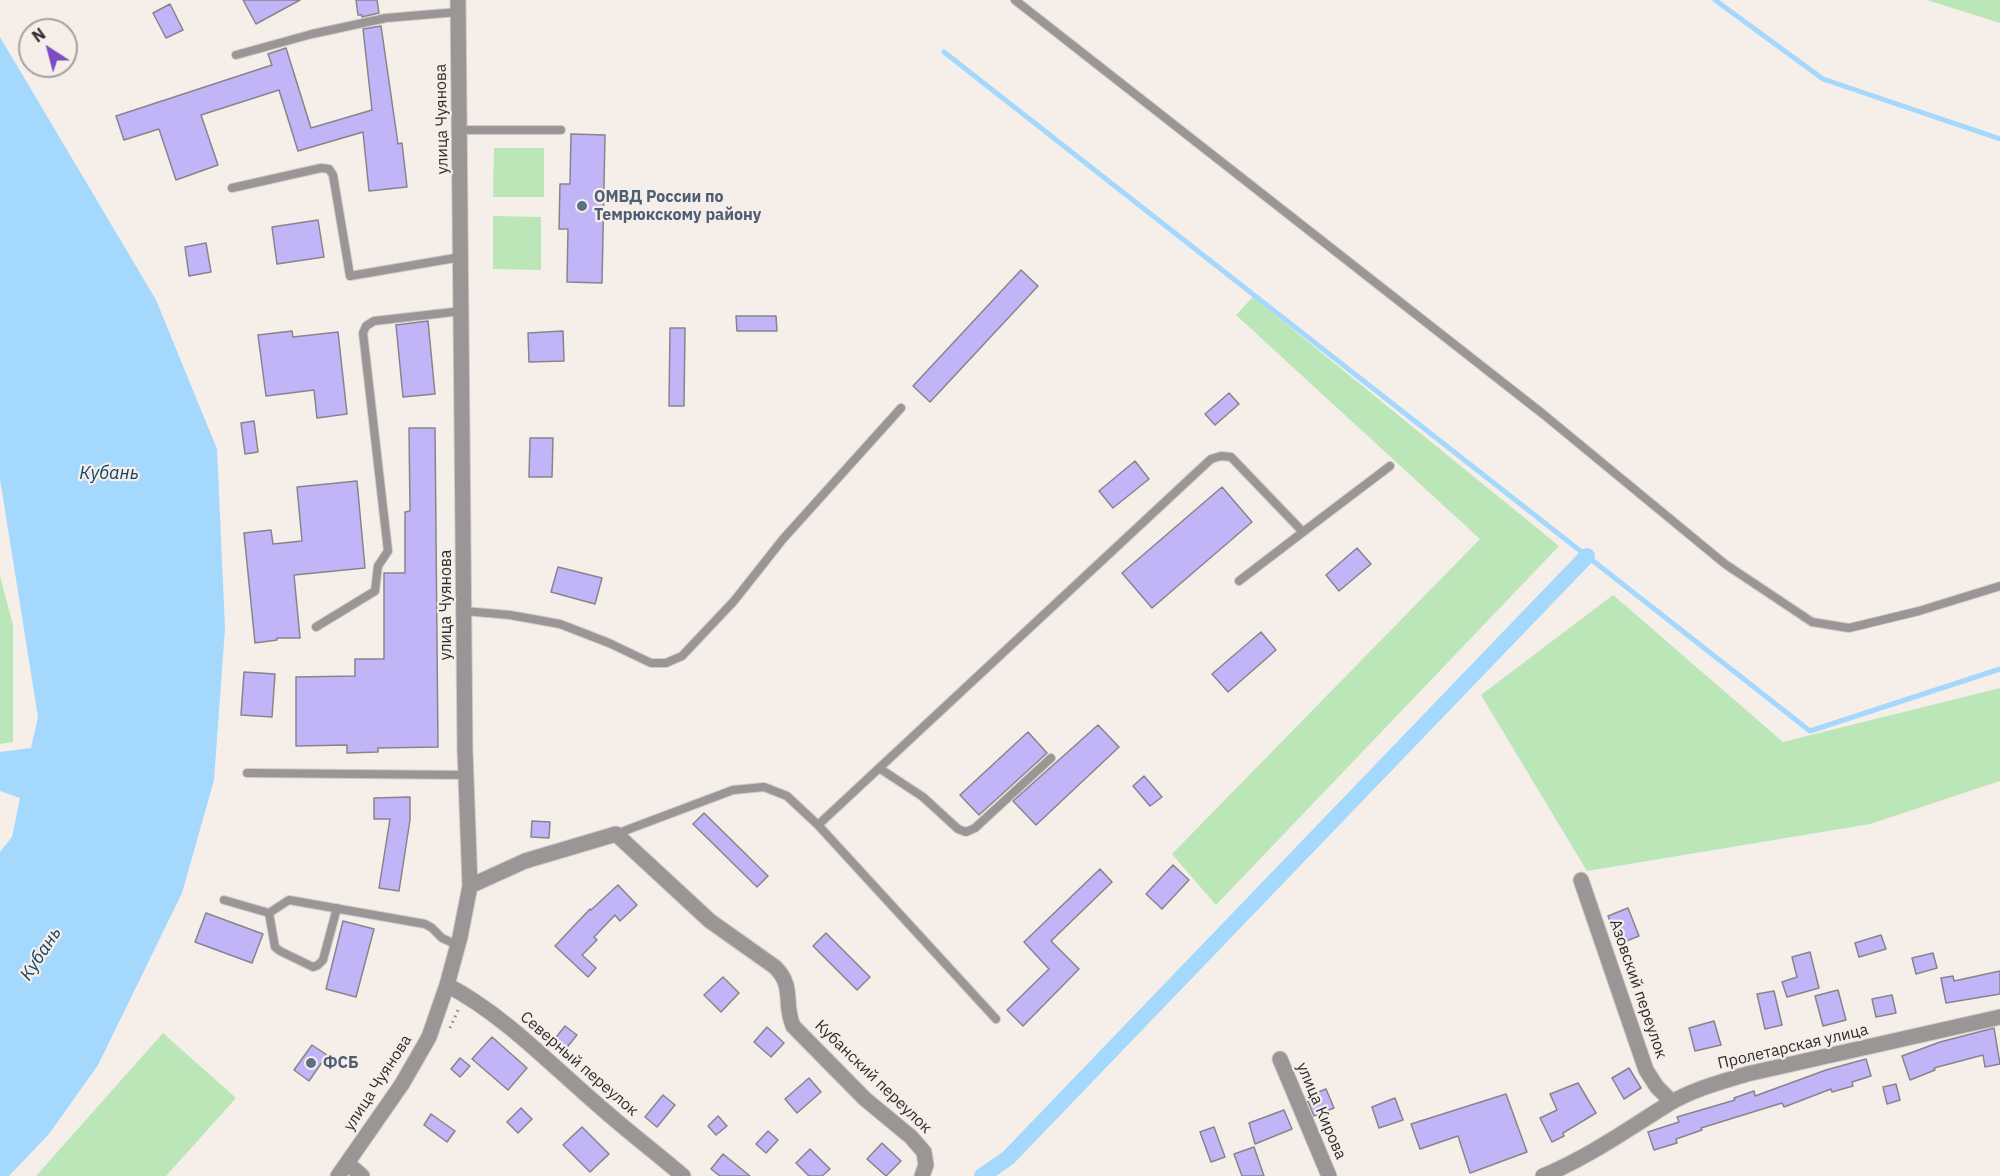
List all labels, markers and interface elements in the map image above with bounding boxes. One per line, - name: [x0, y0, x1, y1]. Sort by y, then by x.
- north arrow: [18, 18, 78, 78]
- text: N: [28, 24, 49, 47]
- street label: улица Чуянова: [431, 64, 453, 174]
- place label: ОМВД России по Темрюкскому району: [594, 187, 761, 225]
- marker: ОМВД России по Темрюкскому району: [575, 199, 589, 213]
- water label: Кубань: [79, 463, 139, 485]
- street label: улица Чуянова: [436, 550, 456, 660]
- street label: Азовский переулок: [1605, 917, 1671, 1061]
- water label: Кубань: [16, 923, 66, 985]
- street label: Северный переулок: [516, 1007, 642, 1121]
- street label: Кубанский переулок: [811, 1016, 935, 1138]
- street label: Пролетарская улица: [1716, 1020, 1870, 1074]
- street label: улица Чуянова: [340, 1031, 416, 1135]
- place label: ФСБ: [323, 1053, 358, 1073]
- marker: ФСБ: [304, 1056, 318, 1070]
- street label: улица Кирова: [1292, 1060, 1350, 1162]

